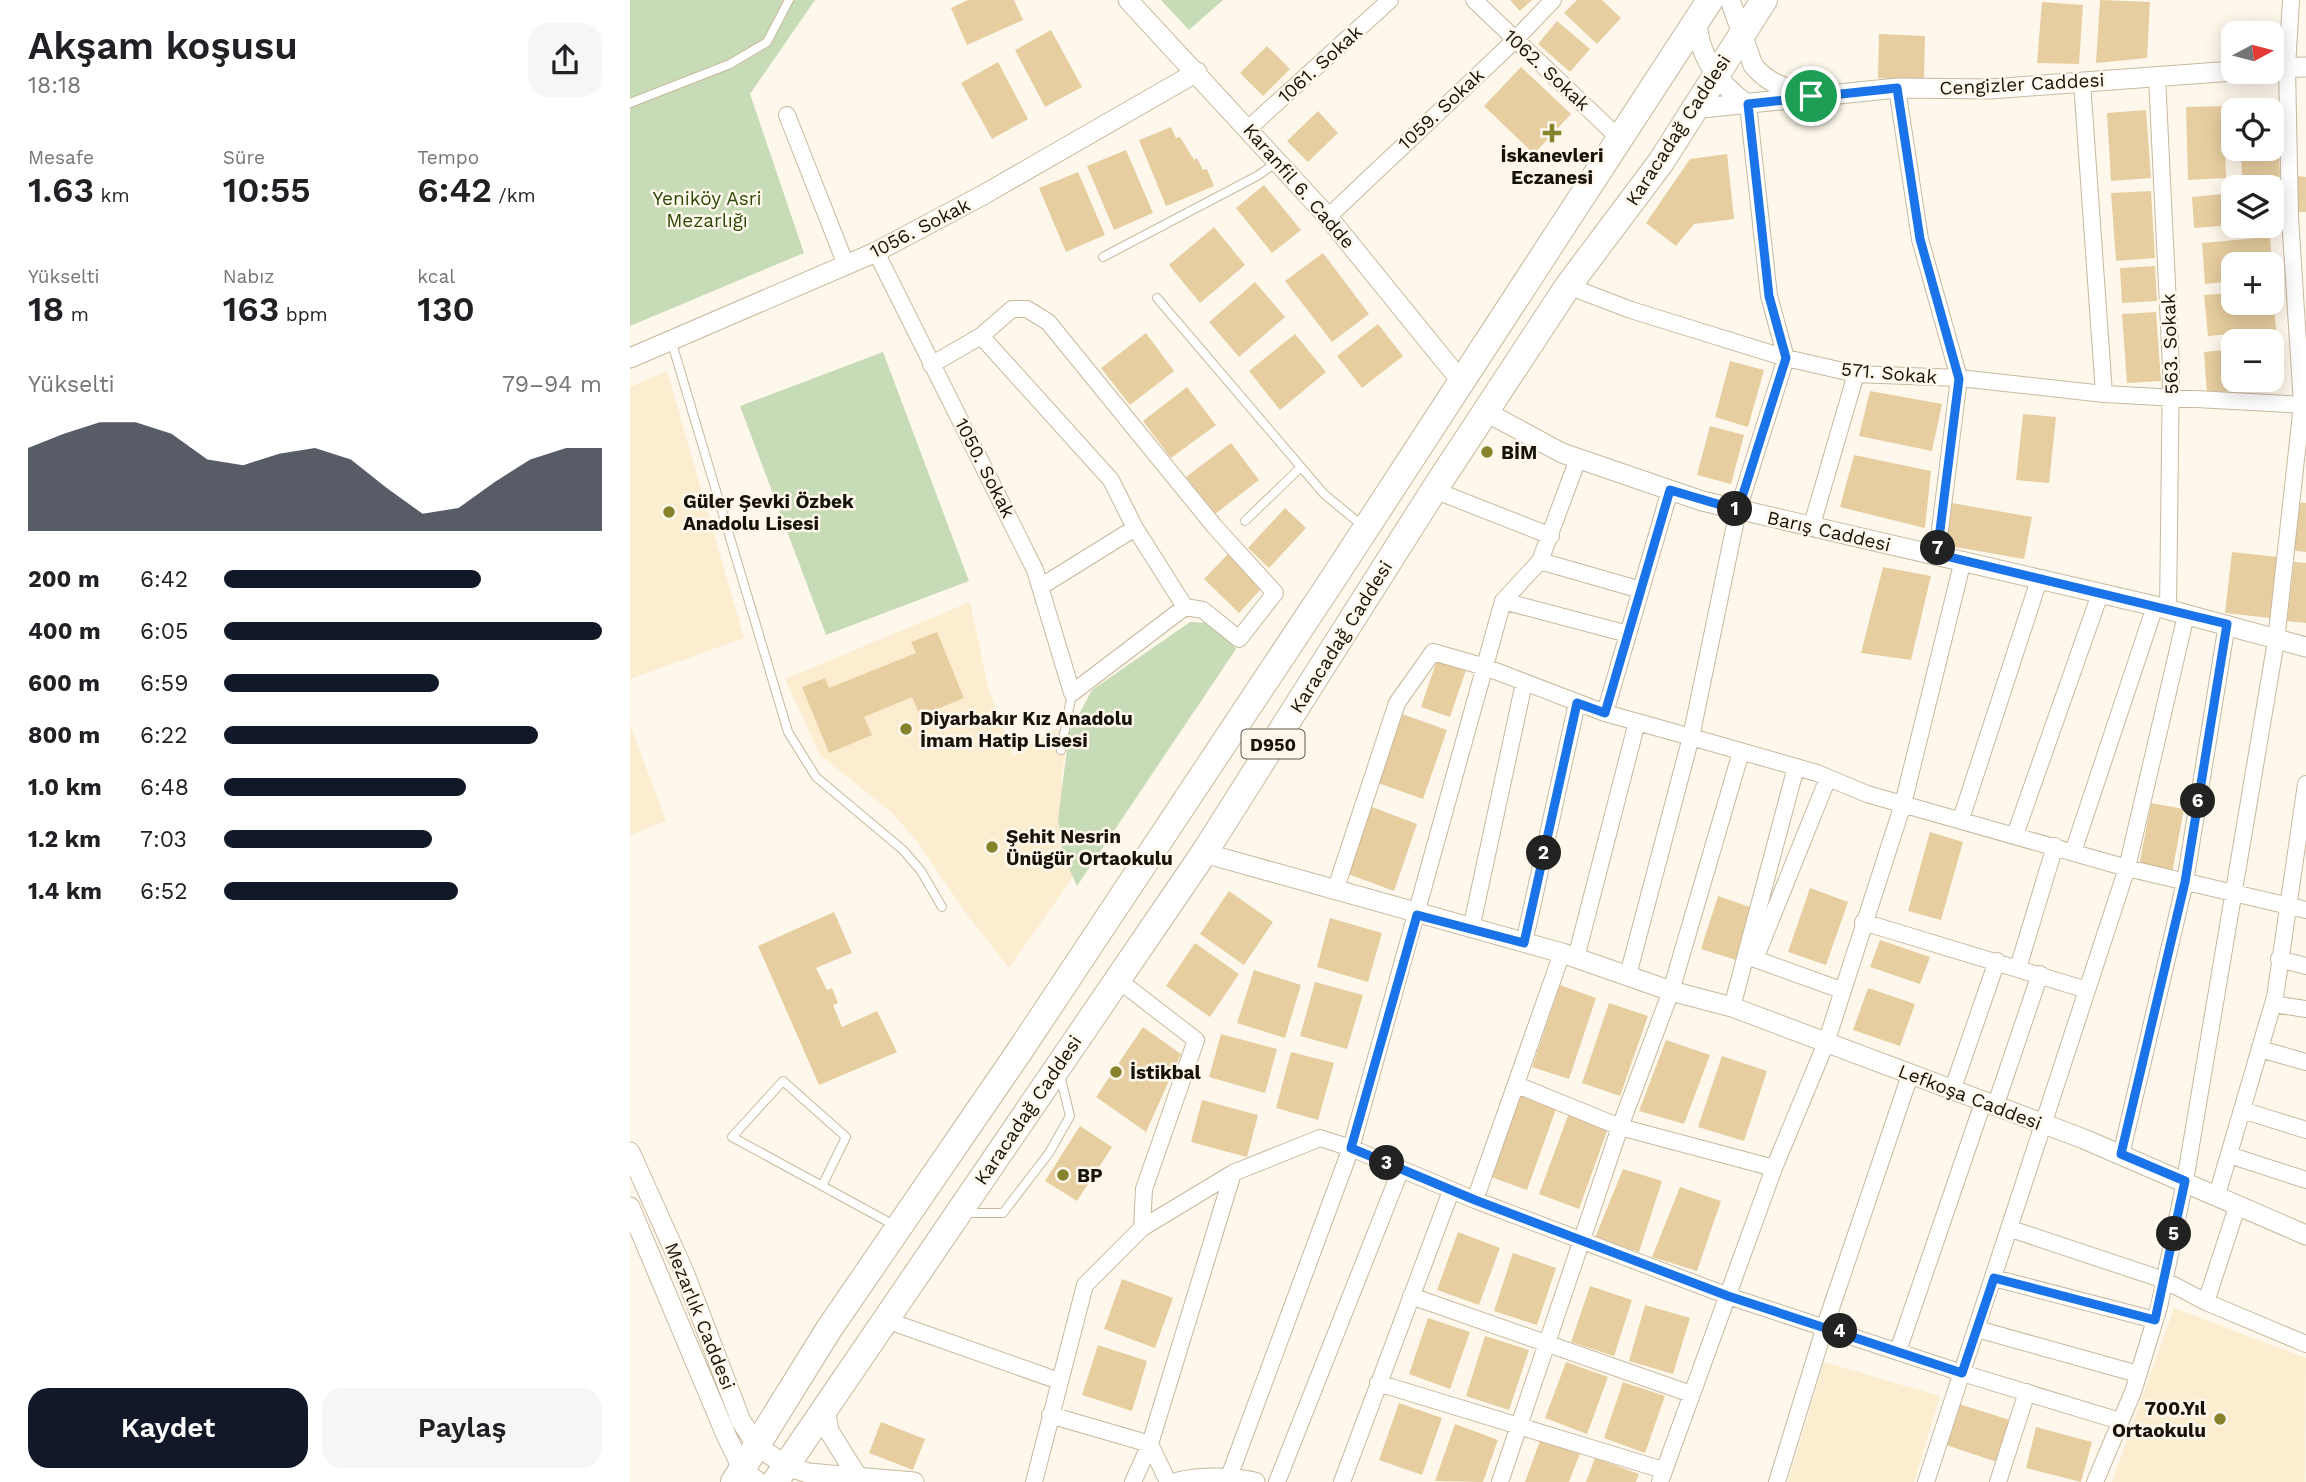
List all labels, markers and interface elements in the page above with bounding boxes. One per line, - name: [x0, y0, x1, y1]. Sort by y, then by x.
- street label: 1061. Sokak: [1273, 20, 1367, 108]
- north arrow: [2221, 21, 2284, 84]
- map controls: [2221, 21, 2284, 392]
- button: share: [528, 23, 602, 97]
- text: Akşam koşusu: [28, 24, 298, 68]
- street label: 1062. Sokak: [1499, 24, 1595, 116]
- street label: Karacadağ Caddesi: [1621, 50, 1735, 210]
- street label: 1059. Sokak: [1393, 63, 1489, 155]
- pin: [1781, 66, 1841, 126]
- street label: Cengizler Caddesi: [1939, 68, 2105, 100]
- text: 18:18: [28, 72, 81, 99]
- icon: arrive: [1792, 77, 1830, 115]
- button: locate: [2221, 98, 2284, 161]
- street label: Karanfil 6. Cadde: [1238, 119, 1360, 253]
- marker: İskanevleri Eczanesi: [1544, 125, 1560, 141]
- place label: İskanevleri Eczanesi: [1501, 144, 1603, 189]
- text: Mesafe: [28, 146, 94, 169]
- text: Süre: [223, 146, 265, 169]
- text: Tempo: [417, 146, 479, 169]
- text: 1.63: [28, 169, 94, 211]
- text: 10:55: [223, 169, 311, 211]
- text: 6:42: [417, 169, 492, 211]
- button: layers: [2221, 175, 2284, 238]
- text: km: [94, 184, 130, 207]
- text: /km: [492, 184, 536, 207]
- park label: Yeniköy Asri Mezarlığı: [652, 187, 762, 232]
- street label: 1056. Sokak: [866, 193, 974, 263]
- button: +: [2221, 252, 2284, 315]
- text: Yükselti: [28, 265, 100, 288]
- text: Nabız: [223, 265, 274, 288]
- text: kcal: [417, 265, 455, 288]
- text: 18: [28, 288, 64, 330]
- text: 163: [223, 288, 279, 330]
- text: 130: [417, 288, 475, 330]
- street label: 563. Sokak: [2157, 293, 2183, 395]
- text: m: [64, 303, 89, 326]
- text: bpm: [279, 303, 328, 326]
- button: −: [2221, 329, 2284, 392]
- street label: 571. Sokak: [1840, 357, 1938, 389]
- text: Yükselti: [28, 371, 115, 398]
- text: 79–94 m: [502, 371, 602, 398]
- street label: 1050. Sokak: [950, 414, 1020, 522]
- place label: BİM: [1501, 441, 1537, 464]
- marker: BİM: [1479, 444, 1495, 460]
- place label: Güler Şevki Özbek Anadolu Lisesi: [683, 490, 854, 535]
- pin: 1: [1718, 491, 1752, 526]
- text: 1: [1730, 497, 1739, 520]
- marker: Güler Şevki Özbek Anadolu Lisesi: [661, 504, 677, 520]
- street label: Barış Caddesi: [1765, 506, 1893, 556]
- pin: 7: [1920, 530, 1956, 566]
- text: 7: [1932, 536, 1943, 559]
- street label: Karacadağ Caddesi: [1285, 556, 1397, 718]
- text: 200 m: [28, 566, 100, 593]
- text: 6:42: [140, 566, 188, 593]
- text: 400 m: [28, 618, 101, 645]
- text: 6:05: [140, 618, 188, 645]
- text: 600 m: [28, 670, 100, 697]
- text: 6:59: [140, 670, 188, 697]
- place label: Diyarbakır Kız Anadolu İmam Hatip Lisesi: [920, 707, 1133, 752]
- marker: Diyarbakır Kız Anadolu İmam Hatip Lisesi: [898, 721, 914, 737]
- text: 800 m: [28, 722, 100, 749]
- text: 6:22: [140, 722, 188, 749]
- road number: D950: [1242, 730, 1304, 758]
- text: 1.0 km: [28, 774, 102, 801]
- text: 6:48: [140, 774, 189, 801]
- pin: 6: [2180, 784, 2216, 818]
- text: 6: [2192, 789, 2203, 812]
- place label: Şehit Nesrin Ünügür Ortaokulu: [1006, 825, 1173, 870]
- text: 1.2 km: [28, 826, 101, 853]
- text: 7:03: [140, 826, 187, 853]
- pin: 2: [1527, 836, 1562, 870]
- marker: Şehit Nesrin Ünügür Ortaokulu: [984, 839, 1000, 855]
- text: 2: [1538, 841, 1549, 864]
- text: 1.4 km: [28, 878, 102, 905]
- text: 6:52: [140, 878, 188, 905]
- street label: Karacadağ Caddesi: [969, 1031, 1087, 1189]
- street label: Lefkoşa Caddesi: [1895, 1059, 2045, 1135]
- place label: İstikbal: [1130, 1061, 1202, 1084]
- marker: İstikbal: [1108, 1064, 1124, 1080]
- pin: 3: [1370, 1146, 1404, 1180]
- text: 3: [1381, 1151, 1392, 1174]
- place label: BP: [1077, 1164, 1103, 1187]
- marker: BP: [1055, 1167, 1071, 1183]
- pin: 5: [2156, 1216, 2192, 1252]
- text: 5: [2168, 1222, 2179, 1245]
- street label: Mezarlık Caddesi: [660, 1239, 740, 1393]
- pin: 4: [1822, 1314, 1858, 1348]
- text: 4: [1833, 1319, 1846, 1342]
- button: Kaydet: [28, 1388, 308, 1468]
- button: Paylaş: [322, 1388, 602, 1468]
- place label: 700.Yıl Ortaokulu: [2112, 1397, 2207, 1442]
- marker: 700.Yıl Ortaokulu: [2212, 1411, 2228, 1427]

